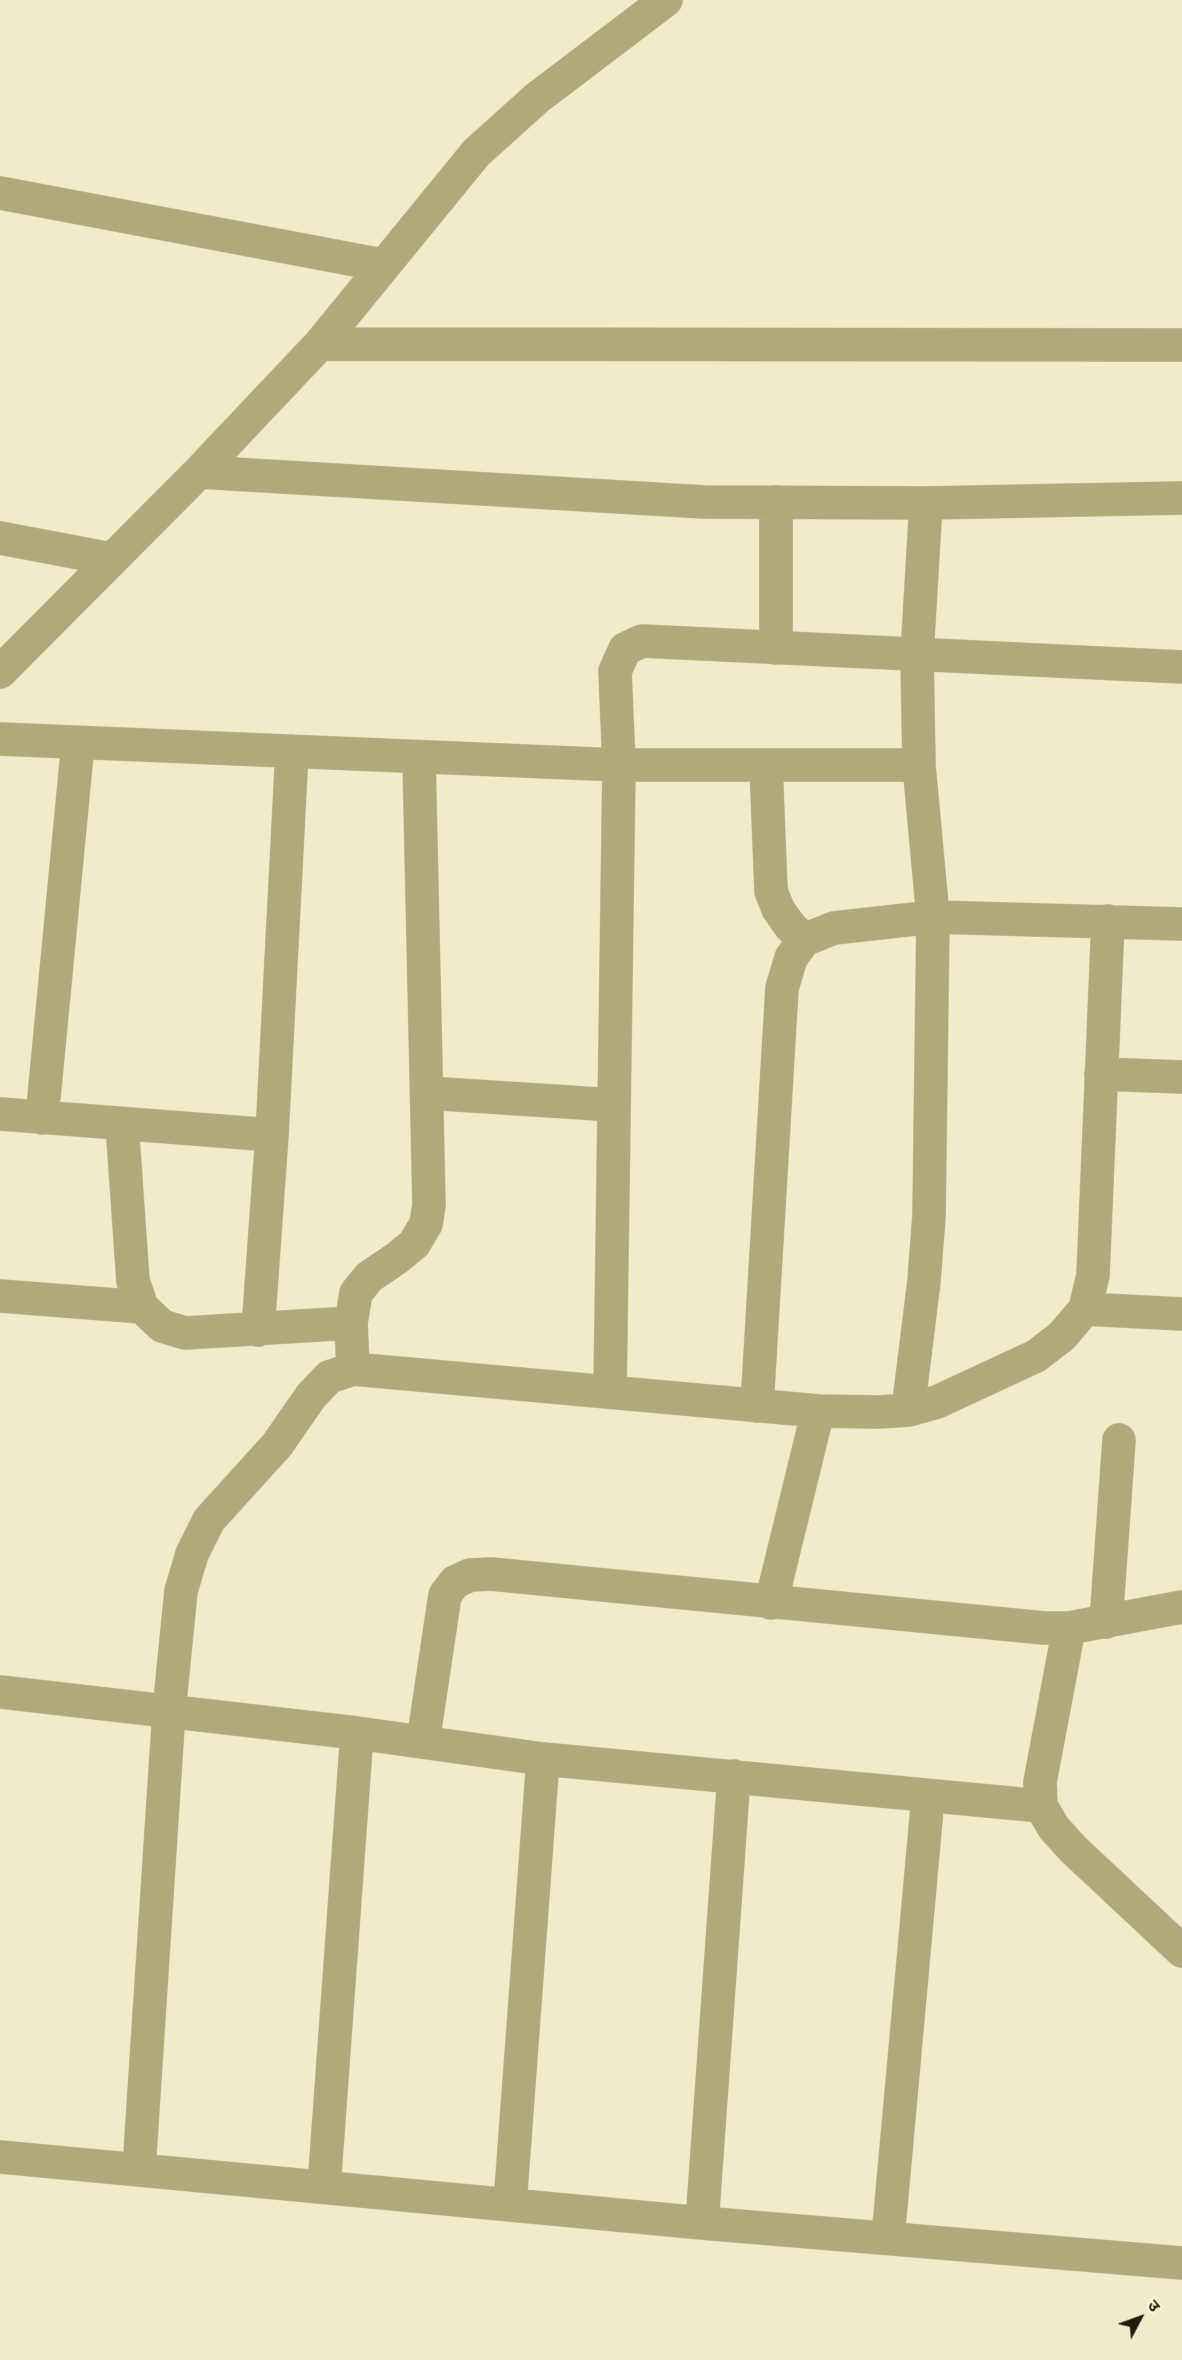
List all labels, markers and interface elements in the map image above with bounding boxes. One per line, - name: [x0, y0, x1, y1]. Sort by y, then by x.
- north arrow: [1110, 2288, 1170, 2348]
- text: उ: [1144, 2297, 1163, 2315]

